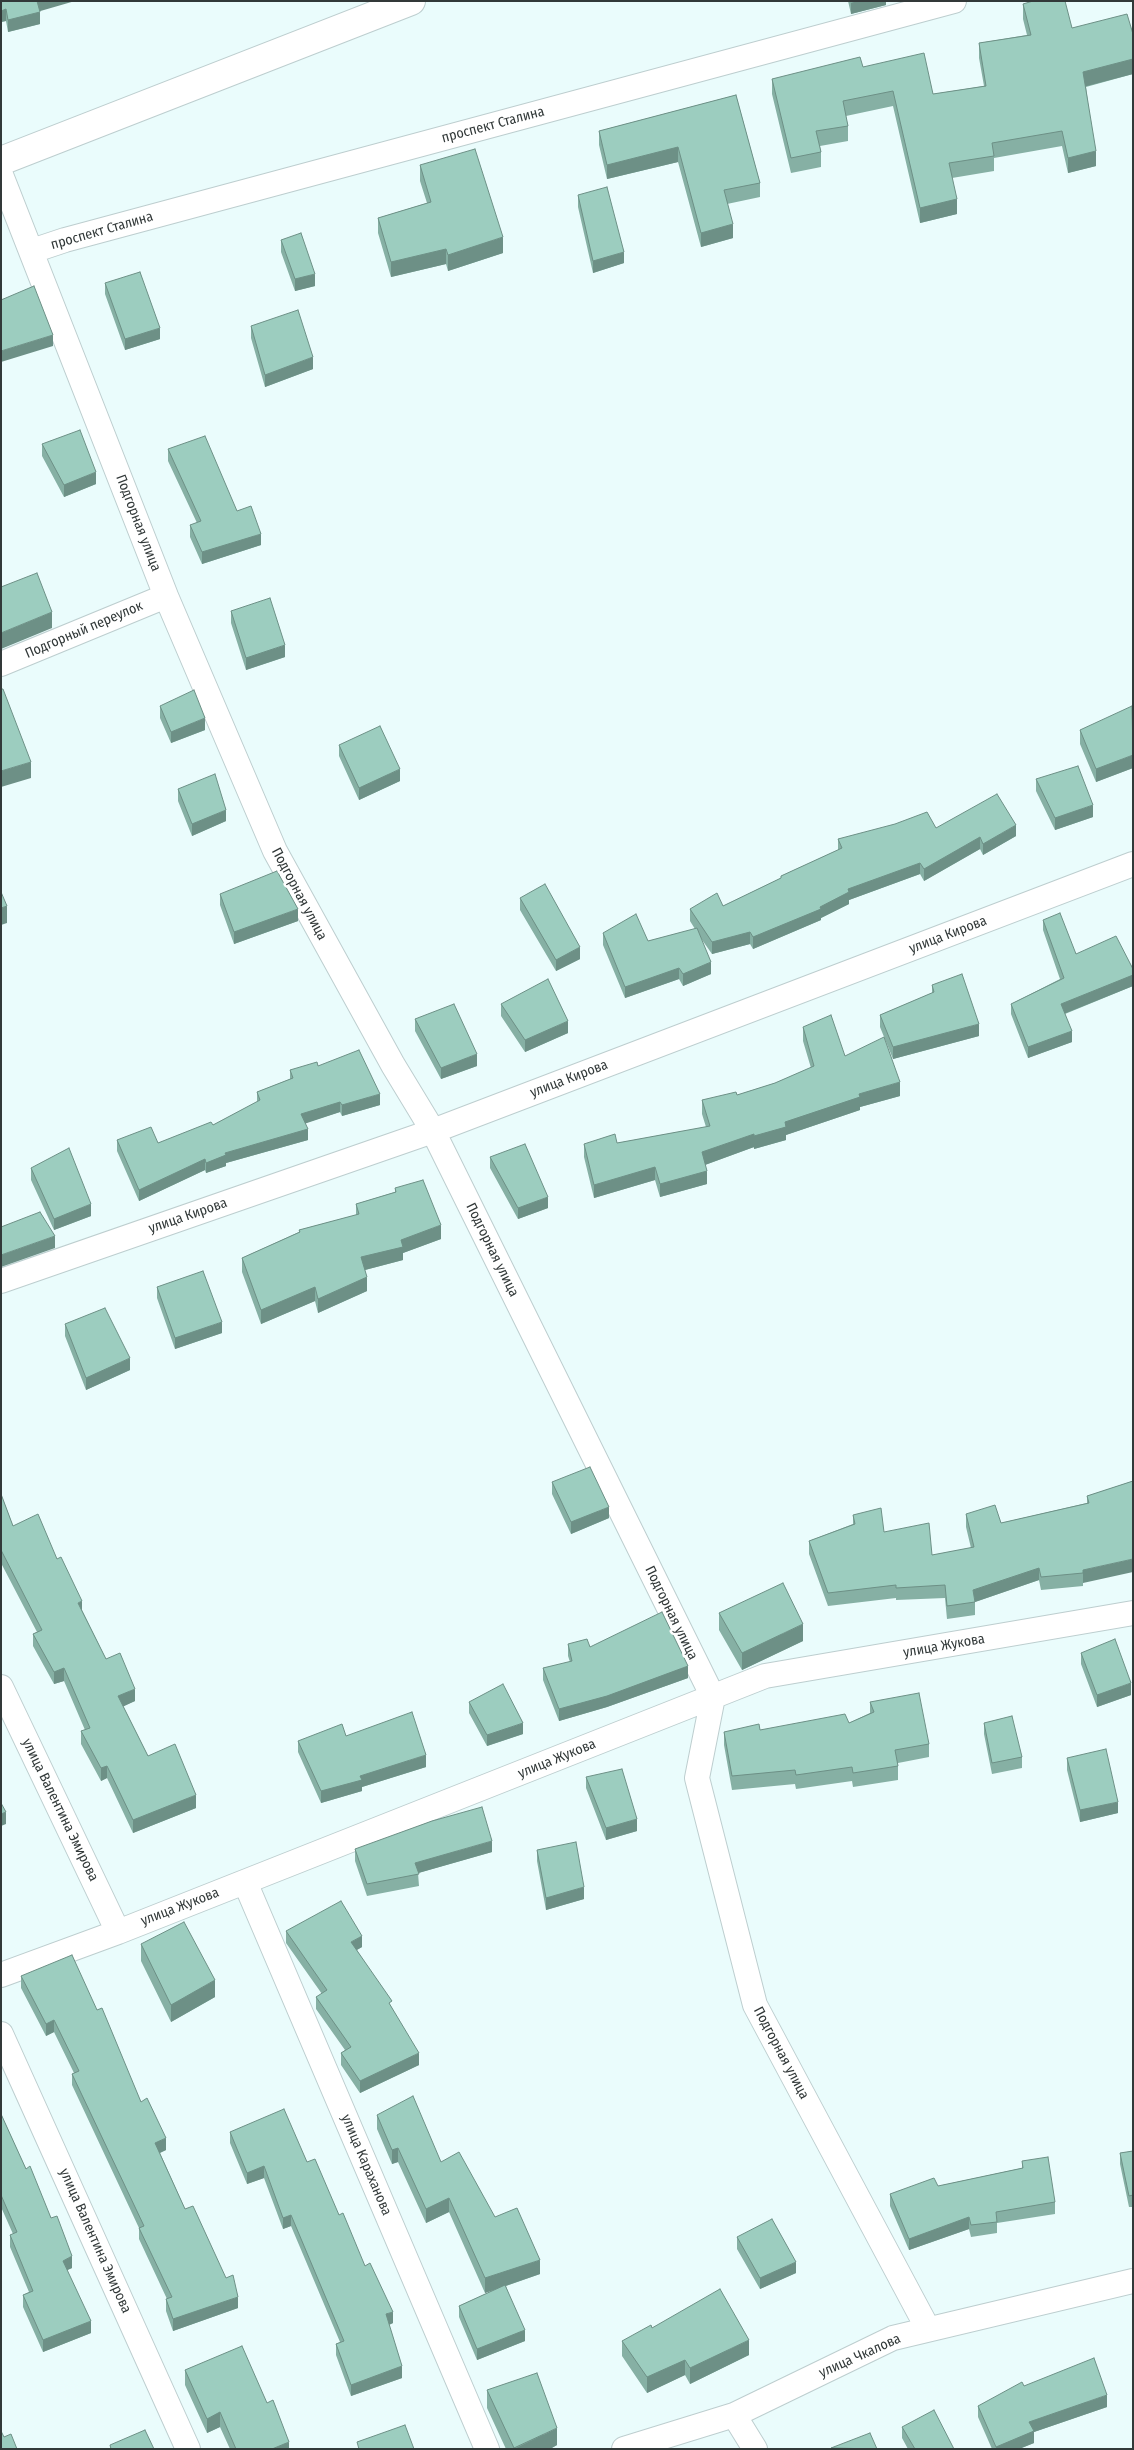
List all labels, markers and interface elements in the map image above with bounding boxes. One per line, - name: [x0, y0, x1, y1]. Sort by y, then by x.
- street label: проспект Сталина: [440, 103, 546, 147]
- street label: проспект Сталина: [49, 208, 155, 254]
- street label: Подгорная улица: [112, 472, 164, 574]
- street label: Подгорный переулок: [23, 598, 145, 662]
- street label: Подгорная улица: [268, 845, 330, 943]
- street label: улица Кирова: [907, 912, 989, 958]
- street label: улица Кирова: [528, 1056, 610, 1102]
- street label: улица Кирова: [147, 1195, 229, 1237]
- street label: Подгорная улица: [462, 1200, 522, 1300]
- street label: Подгорная улица: [641, 1563, 701, 1663]
- street label: улица Жукова: [902, 1631, 986, 1661]
- street label: улица Валентина Эмирова: [18, 1736, 102, 1884]
- street label: улица Жукова: [516, 1736, 598, 1782]
- street label: улица Жукова: [139, 1884, 221, 1930]
- street label: Подгорная улица: [750, 2004, 812, 2102]
- street label: улица Караханова: [337, 2112, 395, 2218]
- street label: улица Валентина Эмирова: [55, 2166, 135, 2316]
- street label: улица Чкалова: [817, 2331, 903, 2381]

